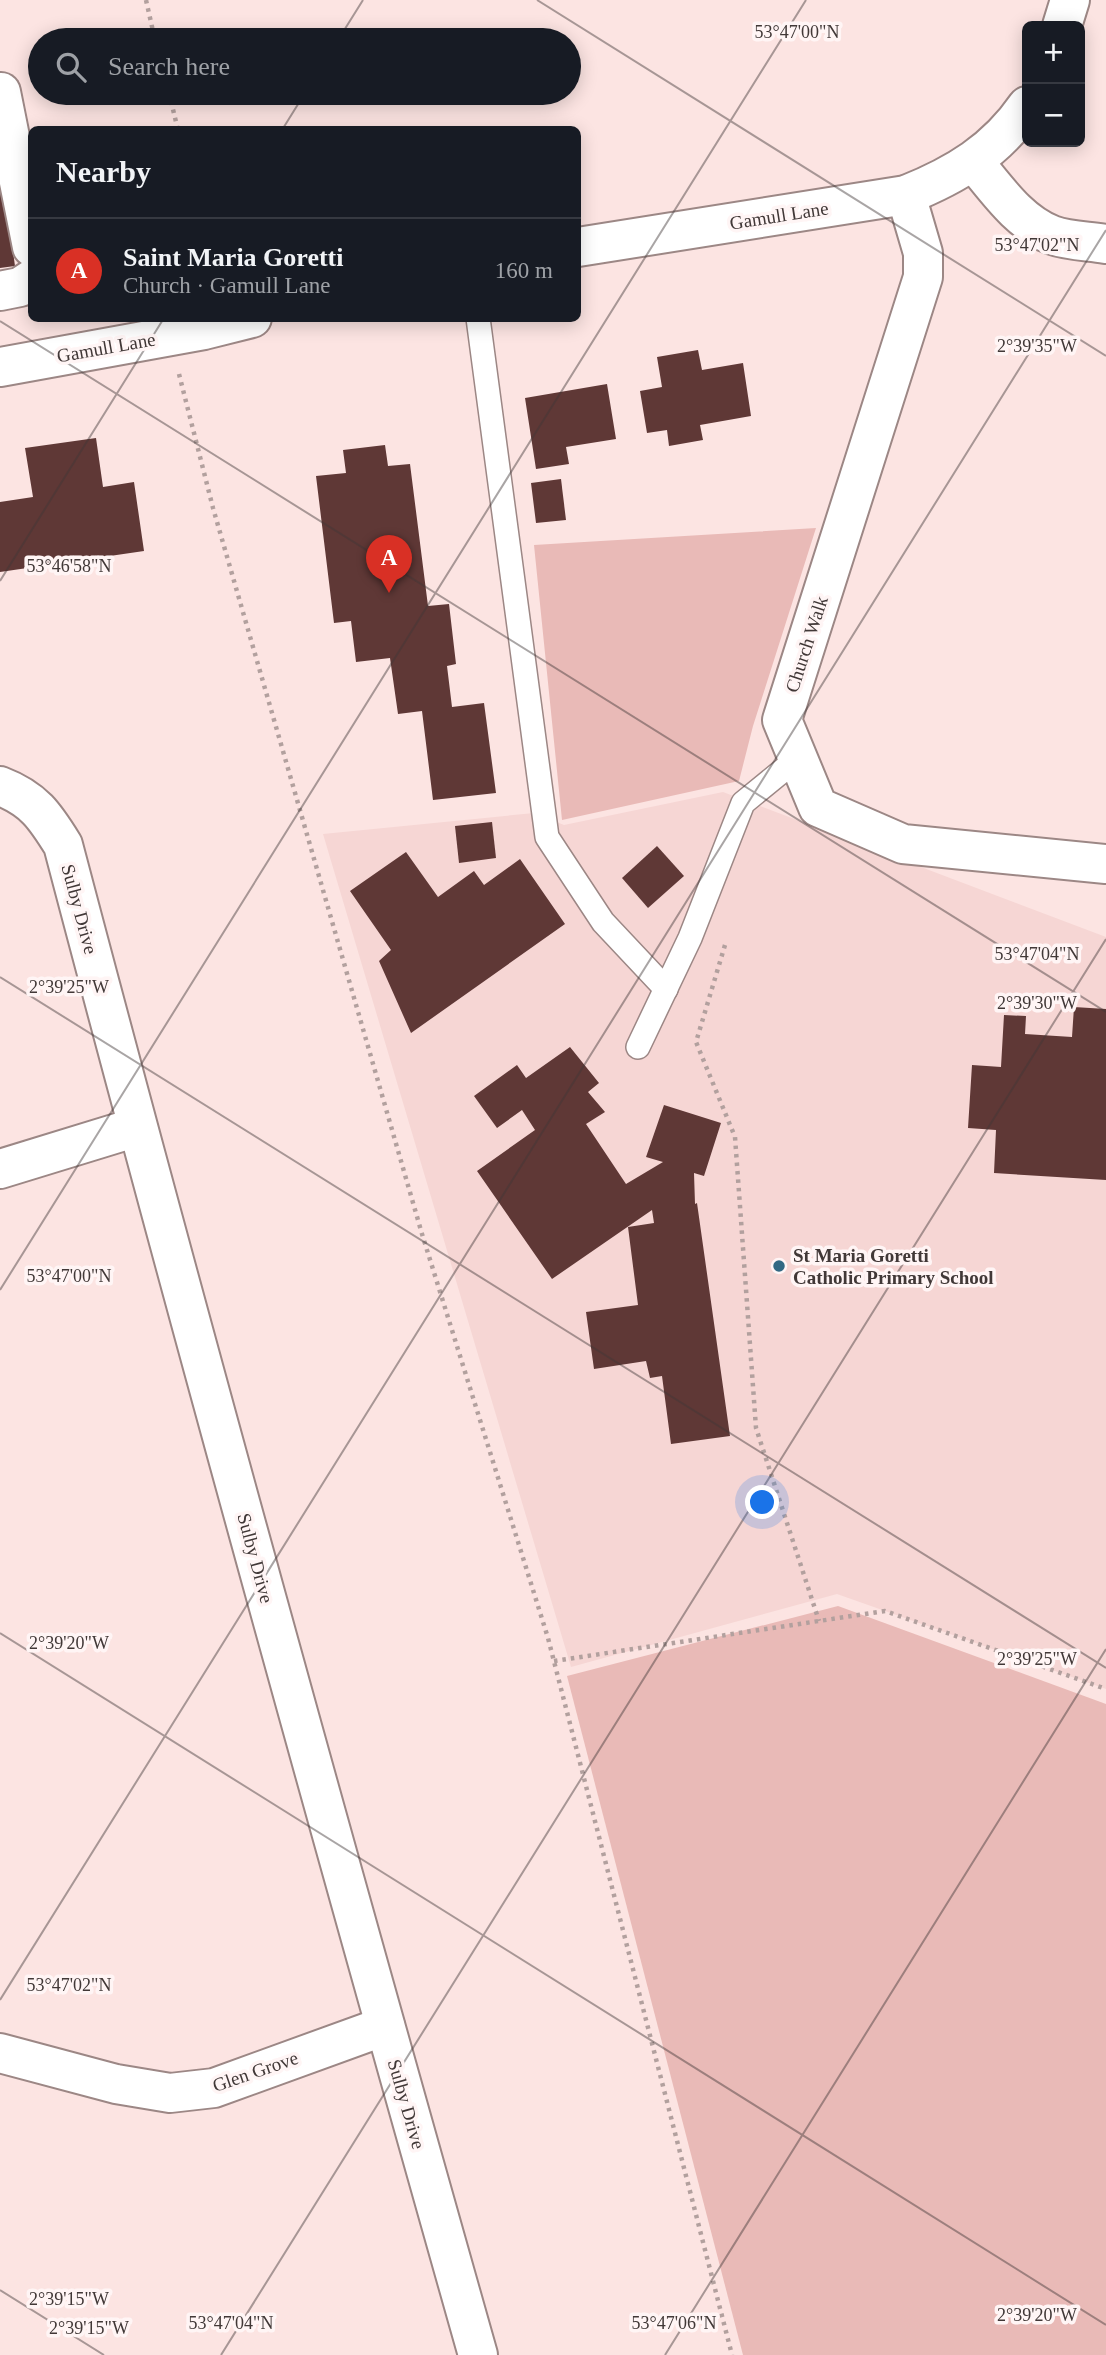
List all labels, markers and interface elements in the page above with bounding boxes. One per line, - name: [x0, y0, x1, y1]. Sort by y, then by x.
- map controls: [1022, 21, 1085, 147]
- button: +: [1022, 21, 1085, 84]
- text: 53°47'00"N: [755, 22, 839, 42]
- search box: [28, 28, 581, 105]
- icon: search: [52, 48, 90, 86]
- text: Search here: [108, 52, 230, 81]
- button: −: [1022, 84, 1085, 147]
- text: Nearby: [56, 155, 151, 188]
- street label: Gamull Lane: [728, 197, 830, 234]
- text: 53°47'02"N: [995, 235, 1079, 255]
- text: Saint Maria Goretti: [123, 243, 343, 272]
- text: A: [71, 258, 87, 283]
- text: 160 m: [495, 258, 553, 283]
- text: Church · Gamull Lane: [123, 273, 331, 298]
- street label: Gamull Lane: [55, 328, 157, 366]
- text: 2°39'35"W: [997, 336, 1077, 356]
- pin: A: [366, 535, 412, 593]
- text: 53°46'58"N: [27, 556, 111, 576]
- street label: Church Walk: [781, 593, 832, 695]
- street label: Sulby Drive: [57, 862, 102, 956]
- text: 53°47'04"N: [995, 944, 1079, 964]
- text: 2°39'25"W: [29, 977, 109, 997]
- text: 2°39'30"W: [997, 993, 1077, 1013]
- place label: St Maria Goretti Catholic Primary School: [793, 1245, 994, 1288]
- marker: St Maria Goretti Catholic Primary School: [771, 1258, 787, 1274]
- text: 53°47'00"N: [27, 1266, 111, 1286]
- your location: [745, 1485, 779, 1519]
- street label: Sulby Drive: [233, 1511, 278, 1605]
- text: 2°39'20"W: [29, 1633, 109, 1653]
- text: 2°39'25"W: [997, 1649, 1077, 1669]
- text: 53°47'02"N: [27, 1975, 111, 1995]
- street label: Glen Grove: [210, 2047, 301, 2096]
- street label: Sulby Drive: [384, 2057, 429, 2151]
- text: 2°39'15"W: [29, 2289, 109, 2309]
- text: 2°39'20"W: [997, 2305, 1077, 2325]
- text: 53°47'04"N: [189, 2313, 273, 2333]
- text: 53°47'06"N: [632, 2313, 716, 2333]
- text: 2°39'15"W: [49, 2318, 129, 2338]

